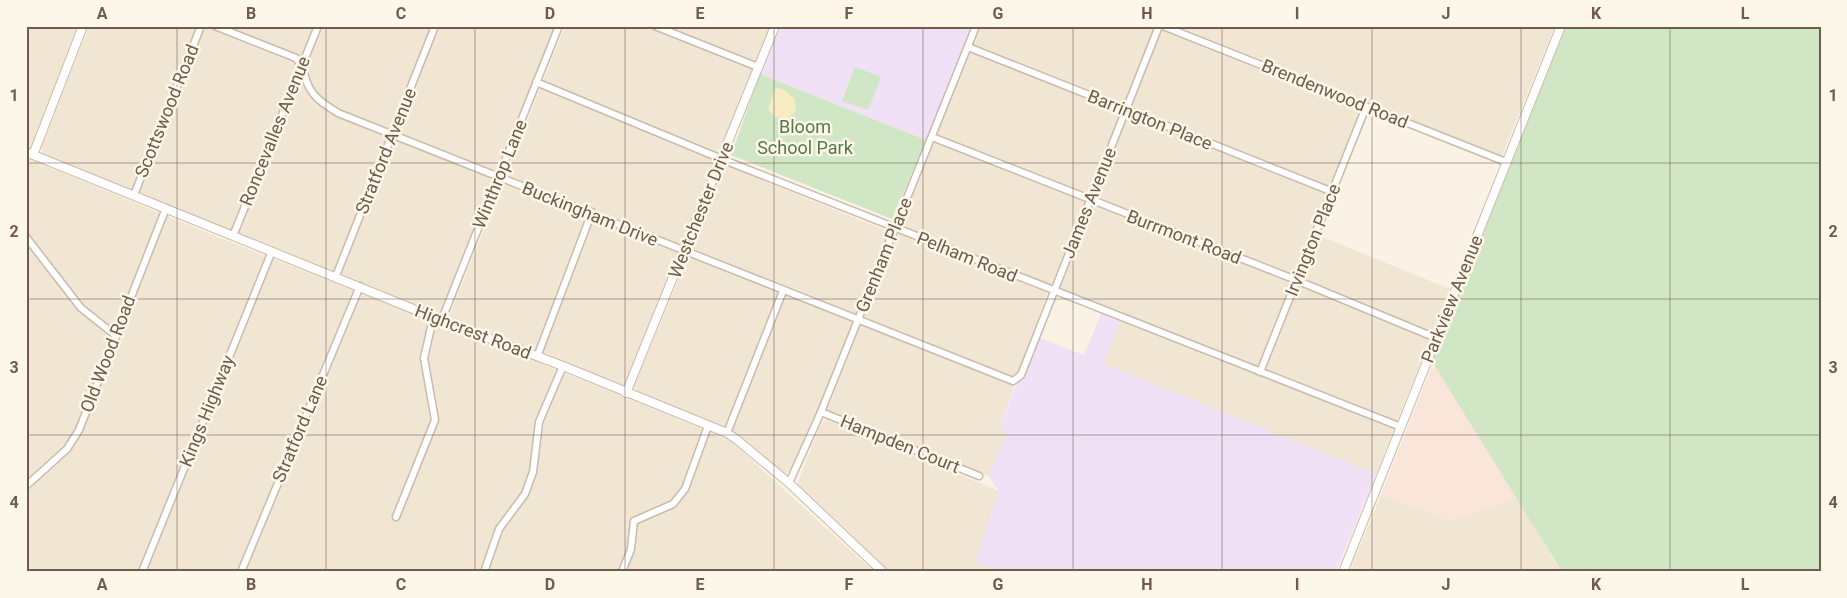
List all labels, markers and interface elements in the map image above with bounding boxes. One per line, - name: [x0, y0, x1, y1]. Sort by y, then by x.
- text: A: [97, 4, 108, 23]
- text: B: [246, 4, 256, 23]
- text: C: [396, 4, 406, 23]
- text: D: [545, 4, 555, 23]
- text: E: [696, 4, 705, 23]
- text: F: [845, 4, 854, 23]
- text: G: [993, 4, 1004, 23]
- text: H: [1141, 4, 1153, 23]
- text: I: [1295, 4, 1299, 23]
- text: J: [1442, 4, 1450, 23]
- text: K: [1591, 4, 1602, 23]
- text: L: [1741, 4, 1750, 23]
- street label: Scottswood Road: [130, 41, 203, 180]
- street label: Roncevalles Avenue: [235, 53, 314, 209]
- street label: Brendenwood Road: [1259, 55, 1412, 133]
- street label: Stratford Avenue: [351, 85, 420, 217]
- street label: Barrington Place: [1085, 85, 1216, 154]
- text: 1: [9, 86, 19, 105]
- text: 1: [1828, 86, 1838, 105]
- street label: Winthrop Lane: [468, 116, 531, 231]
- park label: Bloom School Park: [757, 116, 854, 158]
- street label: Westchester Drive: [664, 139, 737, 281]
- street label: James Avenue: [1057, 144, 1120, 261]
- street label: Buckingham Drive: [519, 177, 661, 250]
- street label: Irvington Place: [1280, 181, 1345, 299]
- street label: Grenham Place: [851, 194, 916, 315]
- street label: Burrmont Road: [1124, 205, 1244, 268]
- text: 2: [9, 222, 19, 241]
- text: 2: [1828, 222, 1838, 241]
- street label: Pelham Road: [914, 227, 1020, 286]
- street label: Parkview Avenue: [1416, 232, 1487, 366]
- street label: Old Wood Road: [76, 292, 139, 415]
- street label: Highcrest Road: [412, 300, 534, 363]
- street label: Kings Highway: [175, 352, 239, 470]
- text: 3: [9, 358, 19, 377]
- text: 3: [1828, 358, 1838, 377]
- street label: Stratford Lane: [268, 372, 331, 485]
- street label: Hampden Court: [837, 410, 963, 477]
- text: 4: [9, 493, 19, 512]
- text: 4: [1828, 493, 1838, 512]
- text: A: [97, 575, 108, 594]
- text: B: [246, 575, 256, 594]
- text: C: [396, 575, 406, 594]
- text: D: [545, 575, 555, 594]
- text: E: [696, 575, 705, 594]
- text: F: [845, 575, 854, 594]
- text: G: [993, 575, 1004, 594]
- text: H: [1141, 575, 1153, 594]
- text: I: [1295, 575, 1299, 594]
- text: J: [1442, 575, 1450, 594]
- text: K: [1591, 575, 1602, 594]
- text: L: [1741, 575, 1750, 594]

